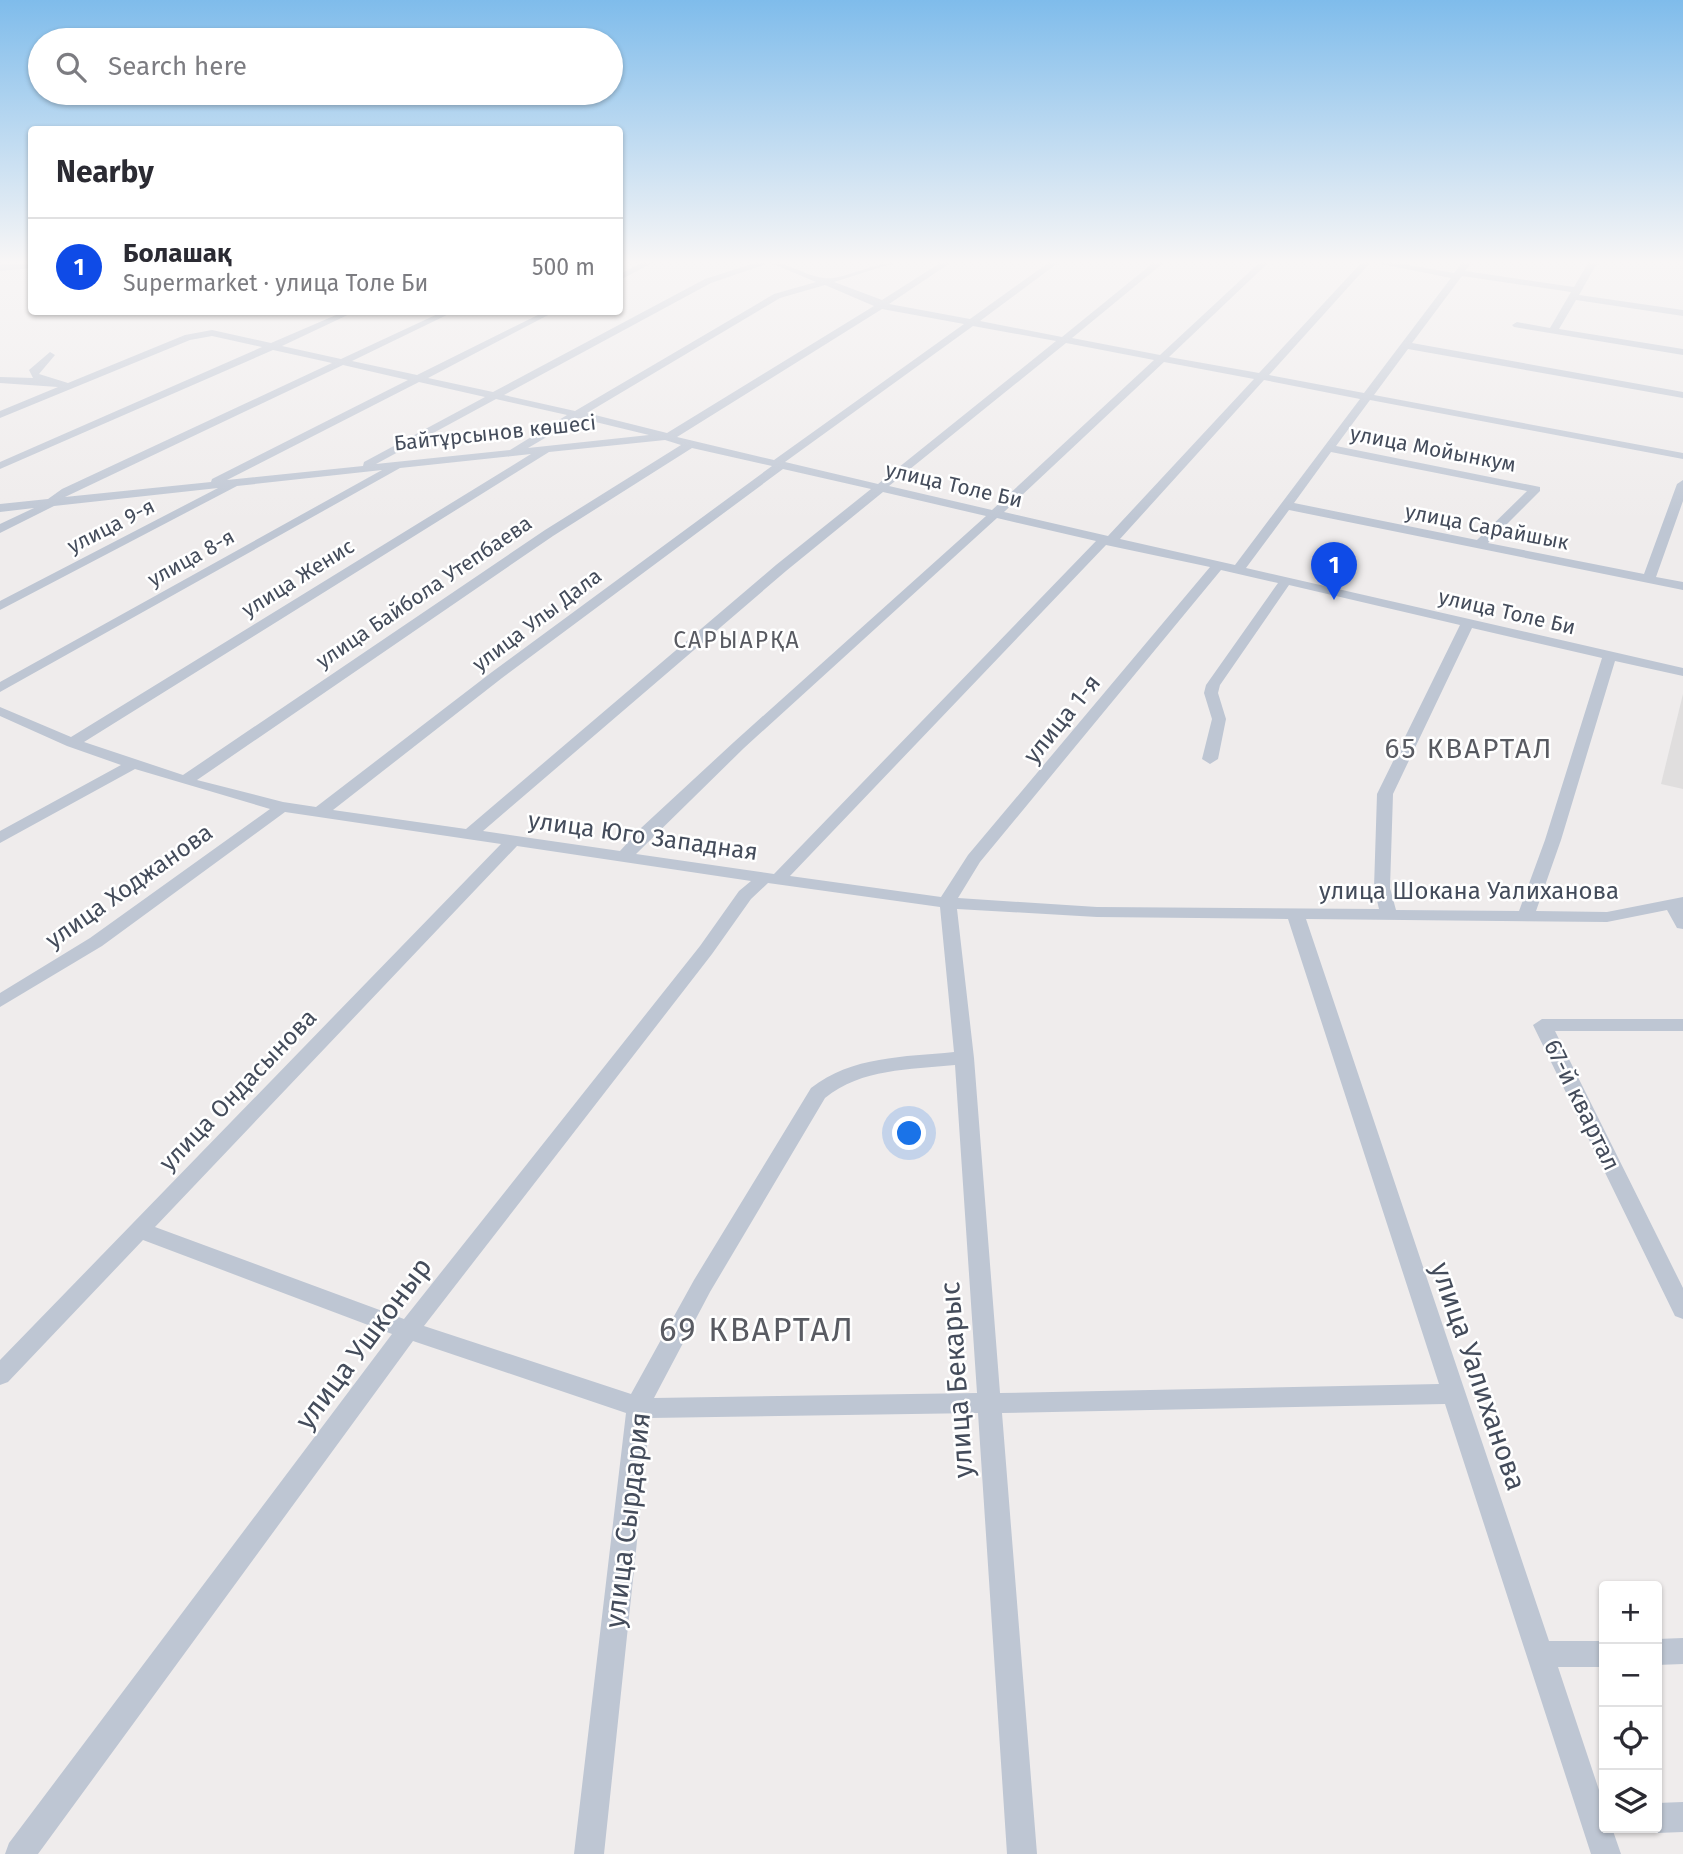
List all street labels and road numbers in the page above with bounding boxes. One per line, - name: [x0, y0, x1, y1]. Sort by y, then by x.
- street label: Байтұрсынов көшесі: [393, 409, 597, 457]
- street label: улица Мойынкум: [1348, 420, 1518, 478]
- street label: улица Толе Би: [883, 457, 1025, 513]
- street label: улица 9-я: [63, 493, 159, 559]
- street label: улица Сарайшык: [1403, 498, 1571, 556]
- street label: улица Байбола Утепбаева: [311, 510, 537, 674]
- street label: улица 8-я: [143, 524, 239, 592]
- street label: улица Женис: [237, 533, 359, 623]
- street label: улица Улы Дала: [467, 563, 607, 677]
- street label: улица Толе Би: [1436, 584, 1578, 640]
- street label: улица 1-я: [1018, 669, 1106, 769]
- street label: улица Юго Западная: [526, 806, 760, 866]
- street label: улица Ходжанова: [40, 818, 218, 954]
- street label: улица Шокана Уалиханова: [1319, 877, 1619, 905]
- street label: улица Ондасынова: [154, 1003, 322, 1177]
- street label: 67-й квартал: [1538, 1035, 1626, 1175]
- street label: улица Ушконыр: [288, 1251, 439, 1436]
- street label: улица Уалиханова: [1424, 1258, 1533, 1495]
- street label: улица Бекарыс: [933, 1281, 980, 1479]
- street label: улица Сырдария: [598, 1410, 657, 1630]

